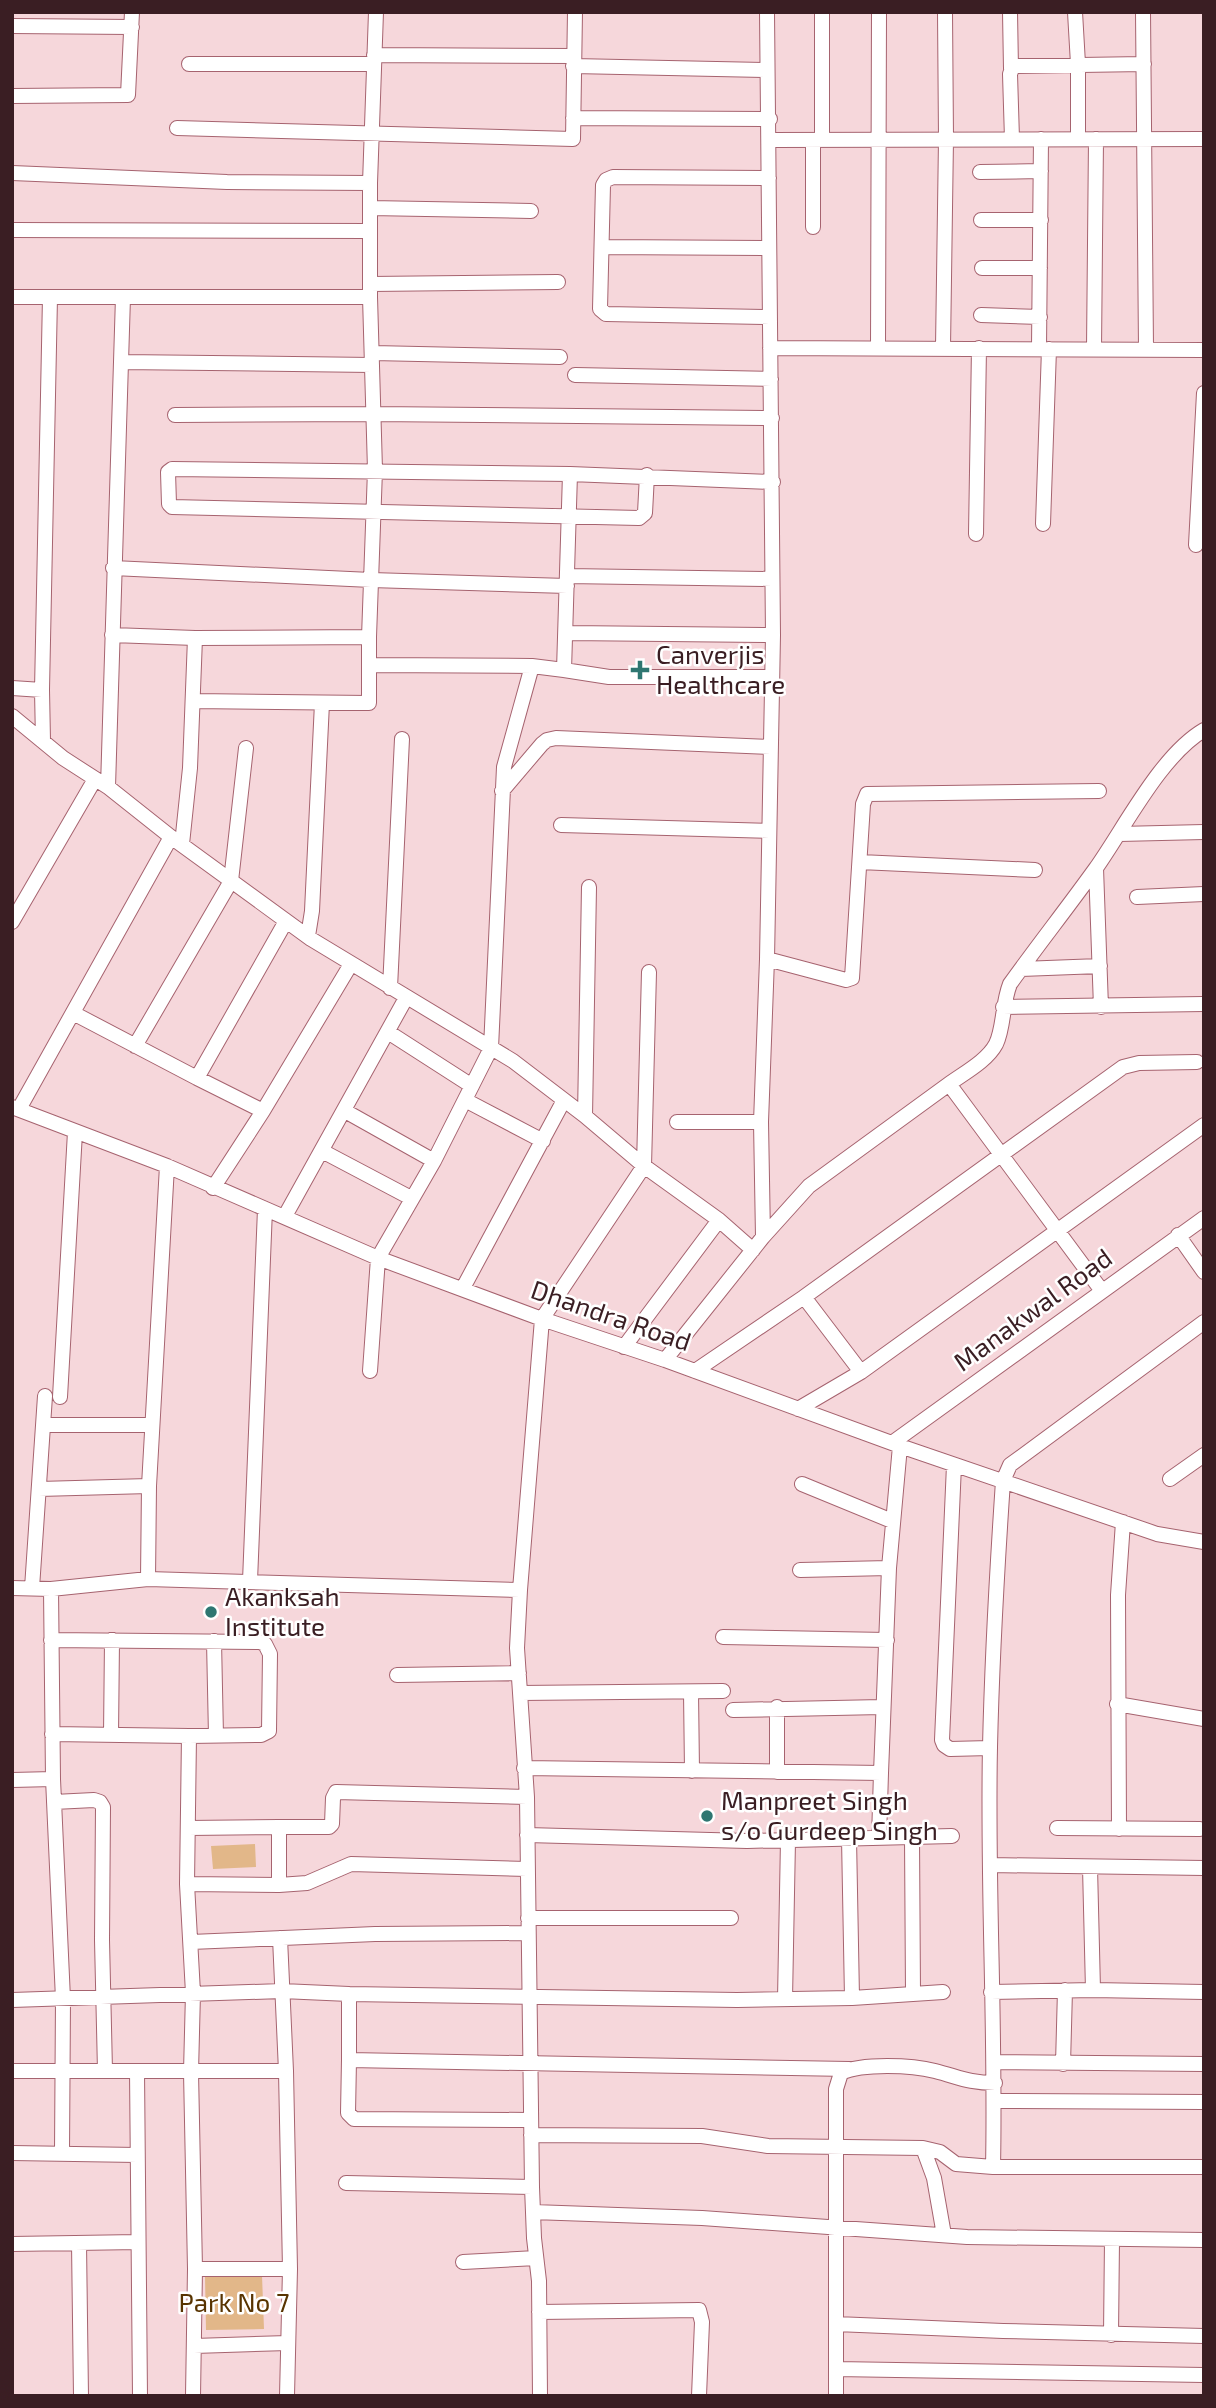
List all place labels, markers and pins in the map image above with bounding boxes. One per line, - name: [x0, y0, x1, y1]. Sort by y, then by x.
- place label: Canverjis Healthcare: [656, 638, 785, 699]
- marker: Canverjis Healthcare: [630, 660, 650, 680]
- place label: Akanksah Institute: [225, 1580, 340, 1641]
- marker: Akanksah Institute: [203, 1604, 219, 1620]
- place label: Manpreet Singh s/o Gurdeep Singh: [721, 1784, 938, 1845]
- marker: Manpreet Singh s/o Gurdeep Singh: [699, 1808, 715, 1824]

